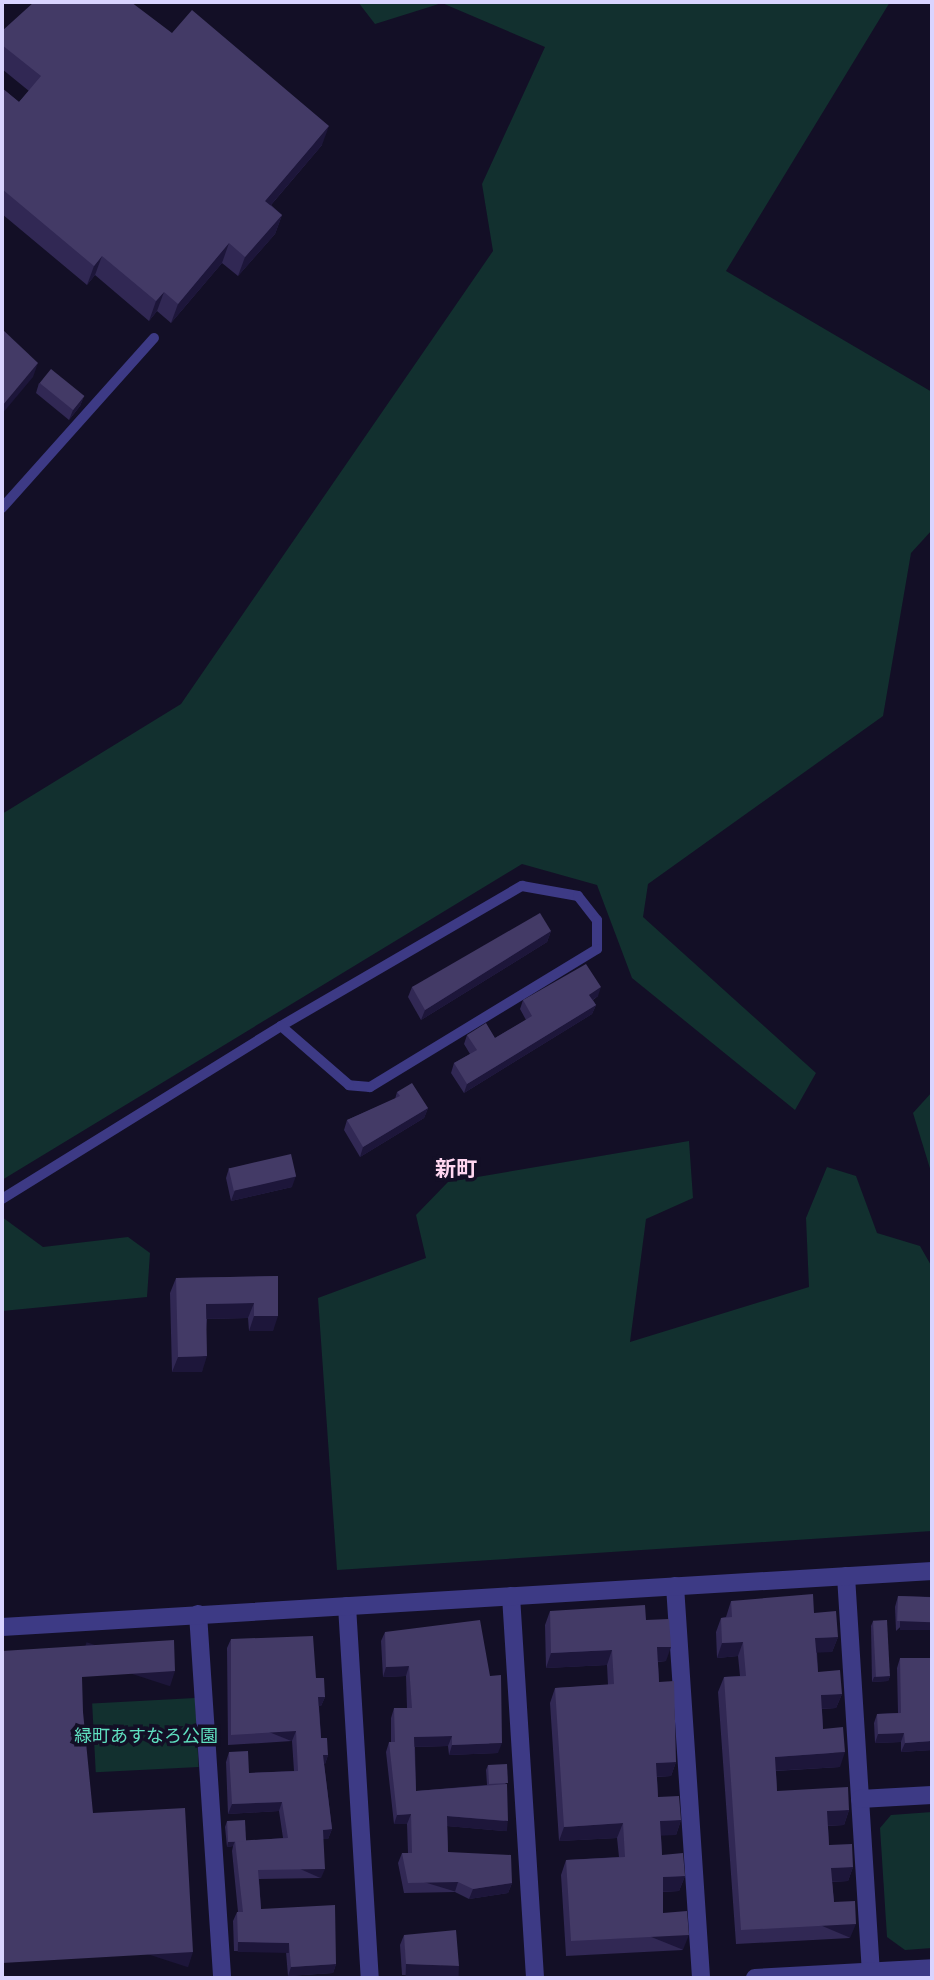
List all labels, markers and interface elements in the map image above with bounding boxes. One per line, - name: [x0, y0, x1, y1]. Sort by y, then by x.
- district label: 新町: [435, 1156, 477, 1182]
- park label: 緑町あすなろ公園: [74, 1725, 218, 1747]

